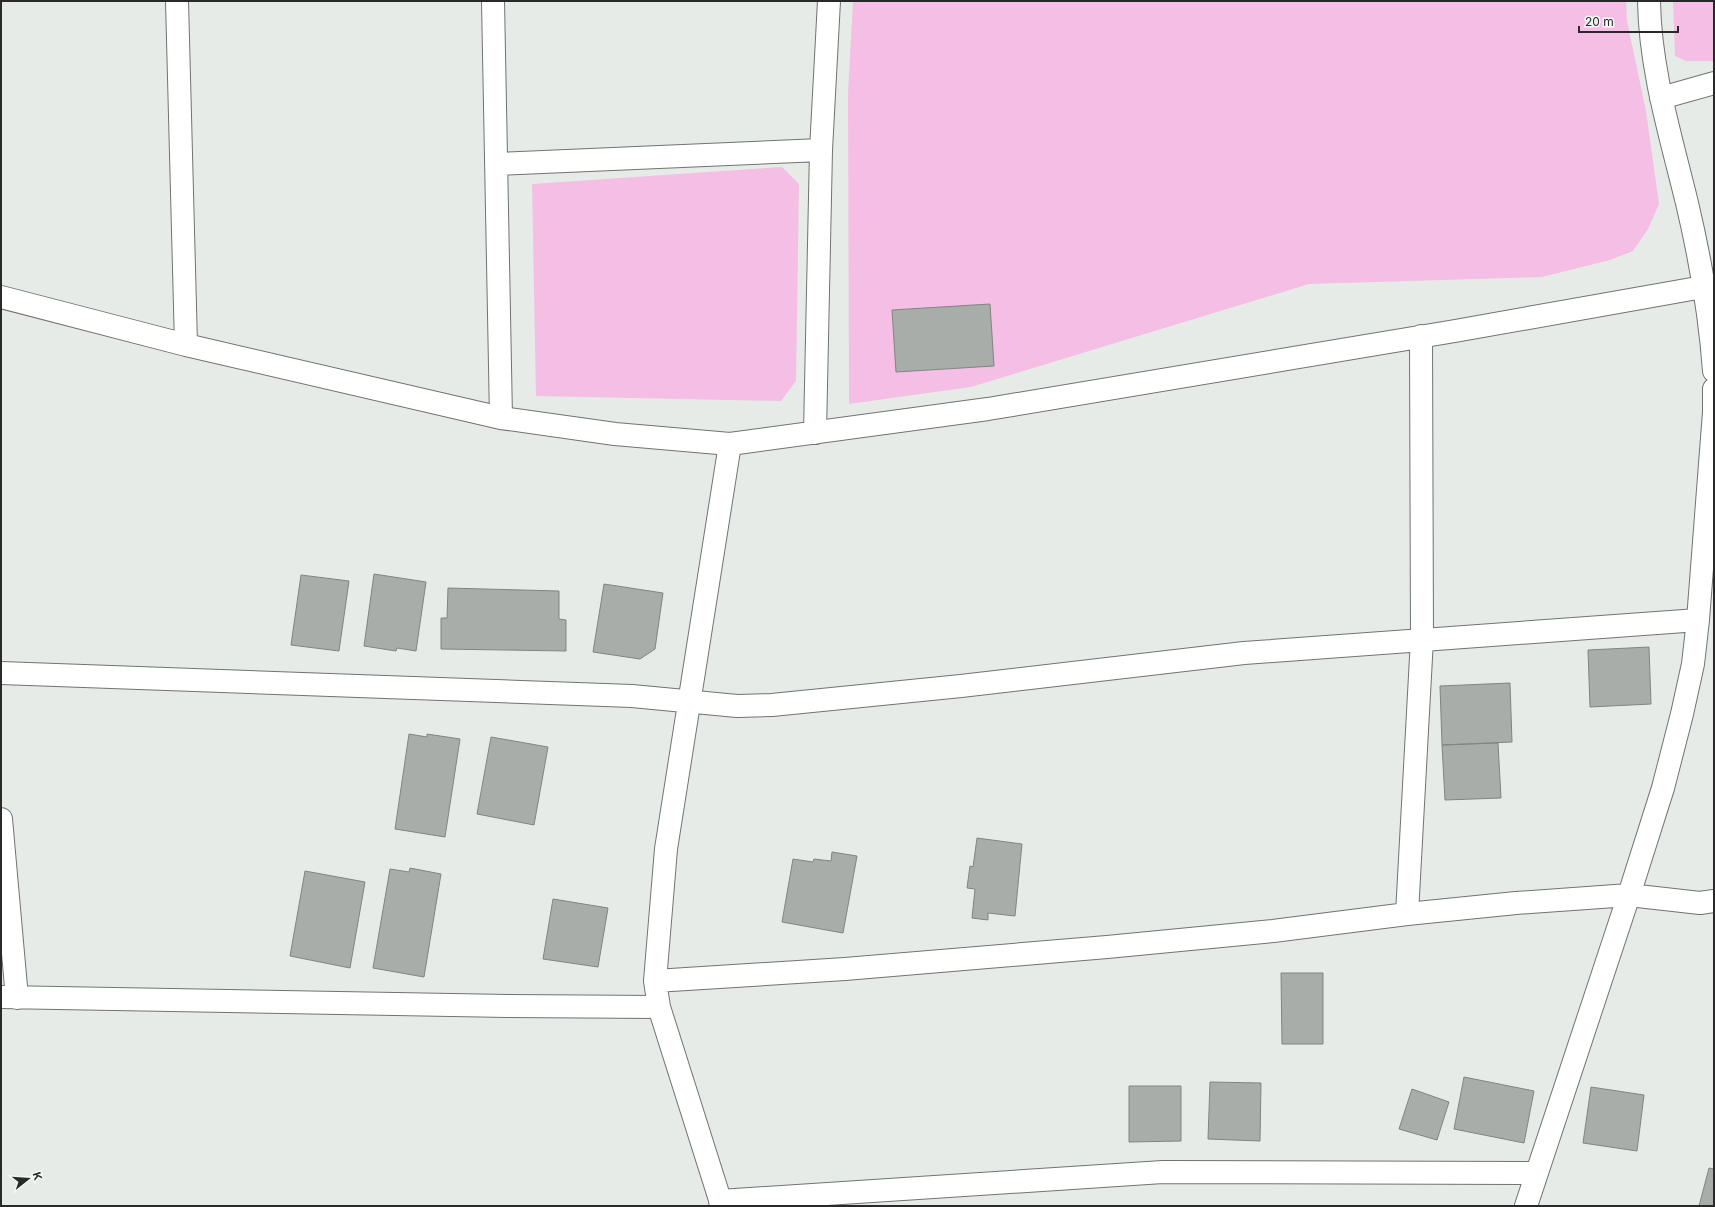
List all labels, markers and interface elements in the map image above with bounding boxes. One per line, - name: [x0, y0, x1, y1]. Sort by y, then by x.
- scale bar: [1579, 8, 1678, 34]
- text: 20 m: [1585, 14, 1614, 29]
- north arrow: [8, 1159, 48, 1199]
- text: K: [30, 1170, 45, 1182]

